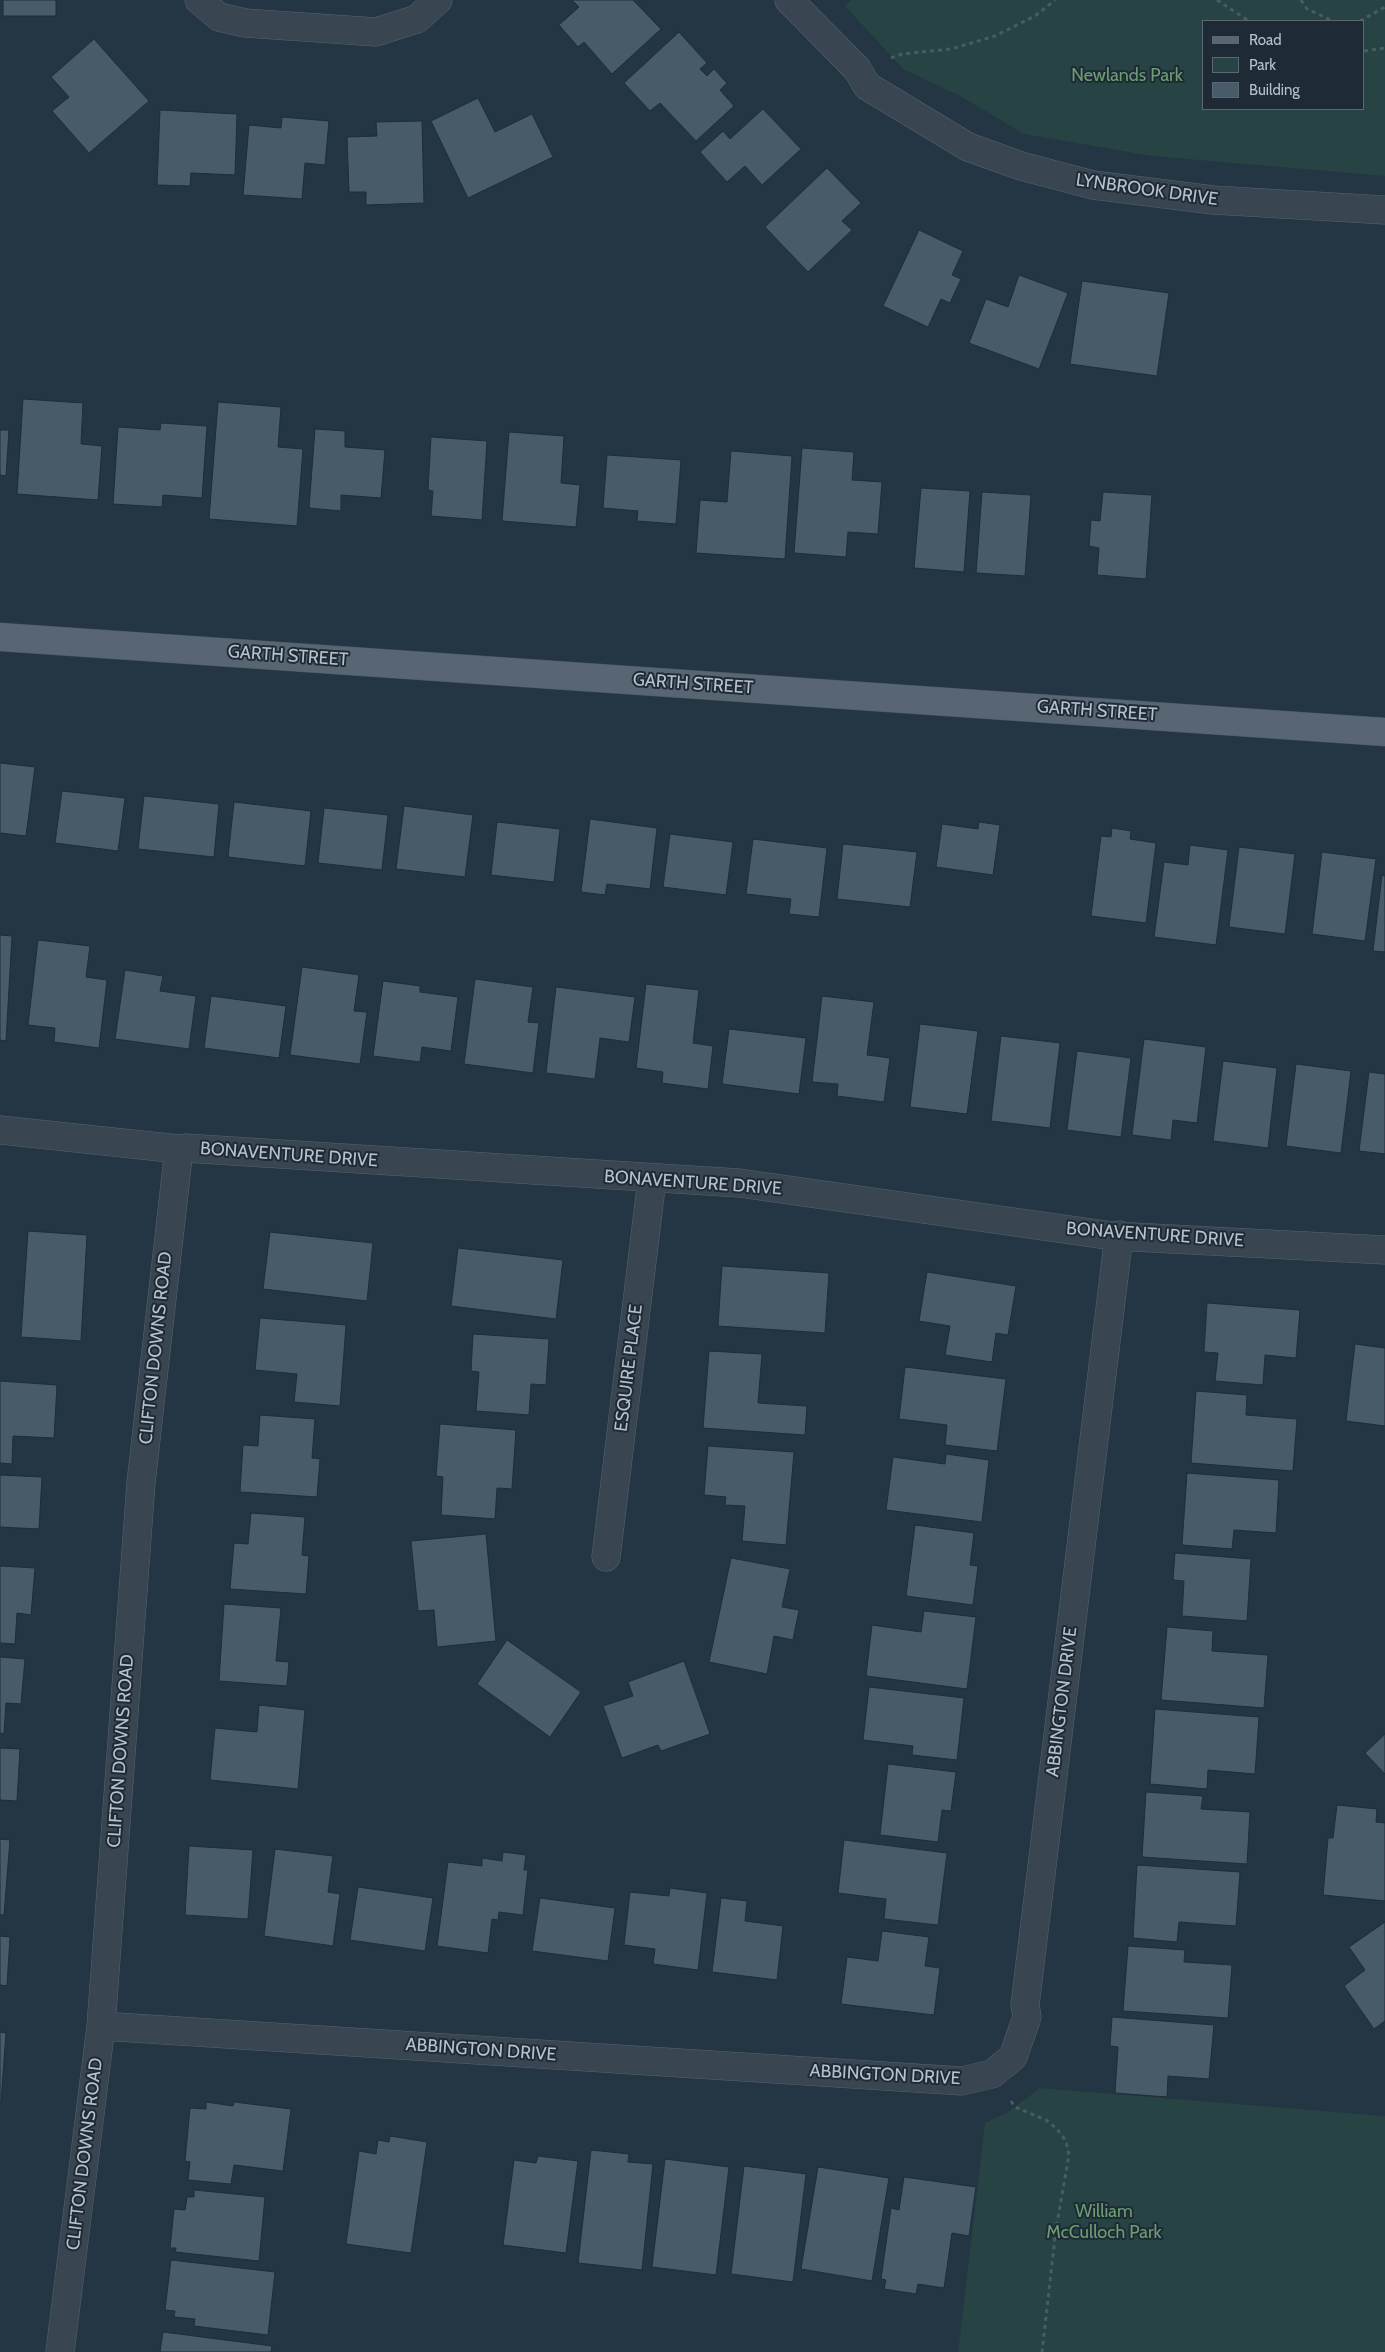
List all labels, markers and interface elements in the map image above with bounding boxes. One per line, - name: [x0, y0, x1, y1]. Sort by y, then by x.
- legend: [1202, 20, 1365, 110]
- text: Road: [1249, 31, 1282, 49]
- text: Park: [1249, 56, 1276, 74]
- park label: Newlands Park: [1071, 65, 1183, 87]
- text: Building: [1249, 81, 1300, 99]
- street label: LYNBROOK DRIVE: [1075, 169, 1219, 211]
- street label: GARTH STREET: [227, 641, 349, 671]
- street label: GARTH STREET: [632, 669, 754, 699]
- street label: GARTH STREET: [1036, 696, 1158, 726]
- street label: BONAVENTURE DRIVE: [199, 1138, 379, 1172]
- street label: BONAVENTURE DRIVE: [603, 1166, 783, 1200]
- street label: BONAVENTURE DRIVE: [1065, 1218, 1245, 1252]
- street label: CLIFTON DOWNS ROAD: [135, 1251, 177, 1445]
- street label: ESQUIRE PLACE: [610, 1303, 648, 1433]
- street label: ABBINGTON DRIVE: [1042, 1626, 1082, 1778]
- street label: CLIFTON DOWNS ROAD: [103, 1654, 139, 1848]
- street label: ABBINGTON DRIVE: [405, 2034, 557, 2066]
- street label: CLIFTON DOWNS ROAD: [62, 2057, 108, 2251]
- street label: ABBINGTON DRIVE: [809, 2060, 961, 2090]
- park label: William McCulloch Park: [1046, 2201, 1162, 2244]

